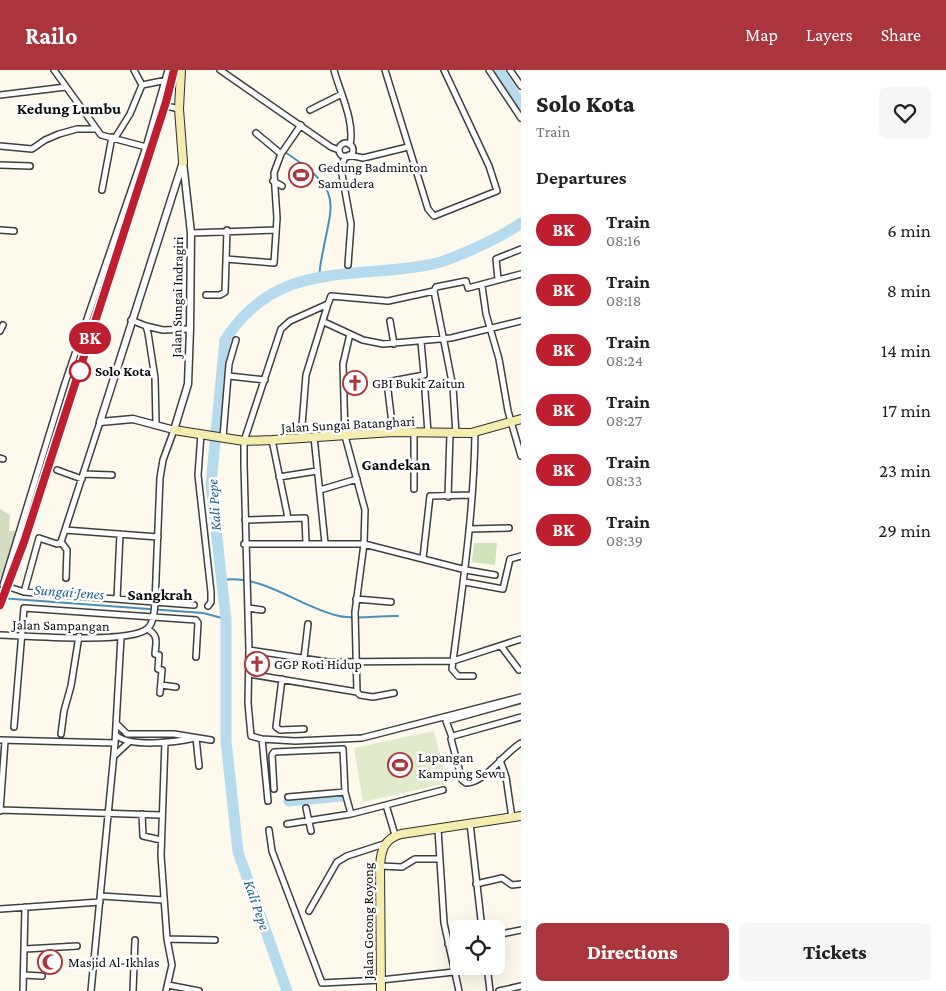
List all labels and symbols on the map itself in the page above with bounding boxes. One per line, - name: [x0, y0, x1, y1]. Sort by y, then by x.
- district label: Kedung Lumbu: [17, 100, 121, 117]
- place label: Gedung Badminton Samudera: [318, 159, 428, 191]
- sports icon: Gedung Badminton Samudera: [288, 162, 314, 188]
- street label: Jalan Sungai Indragiri: [168, 236, 186, 360]
- line badge: BK: [68, 322, 112, 354]
- marker: Solo Kota: [69, 360, 91, 382]
- place label: Solo Kota: [95, 363, 151, 379]
- church icon: GBI Bukit Zaitun: [342, 370, 368, 396]
- place label: GBI Bukit Zaitun: [372, 375, 466, 391]
- street label: Jalan Sungai Batanghari: [279, 412, 416, 436]
- district label: Gandekan: [361, 456, 431, 473]
- water label: Kali Pepe: [204, 478, 225, 531]
- water label: Sungai Jenes: [33, 582, 105, 603]
- district label: Sangkrah: [128, 586, 192, 603]
- street label: Jalan Sampangan: [10, 616, 110, 634]
- church icon: GGP Roti Hidup: [244, 651, 270, 677]
- place label: GGP Roti Hidup: [274, 656, 362, 672]
- place label: Lapangan Kampung Sewu: [418, 749, 506, 781]
- sports icon: Lapangan Kampung Sewu: [387, 752, 413, 778]
- street label: Jalan Gotong Royong: [360, 862, 376, 982]
- water label: Kali Pepe: [240, 878, 273, 933]
- mosque icon: Masjid Al-Ikhlas: [37, 949, 63, 975]
- place label: Masjid Al-Ikhlas: [68, 954, 160, 971]

